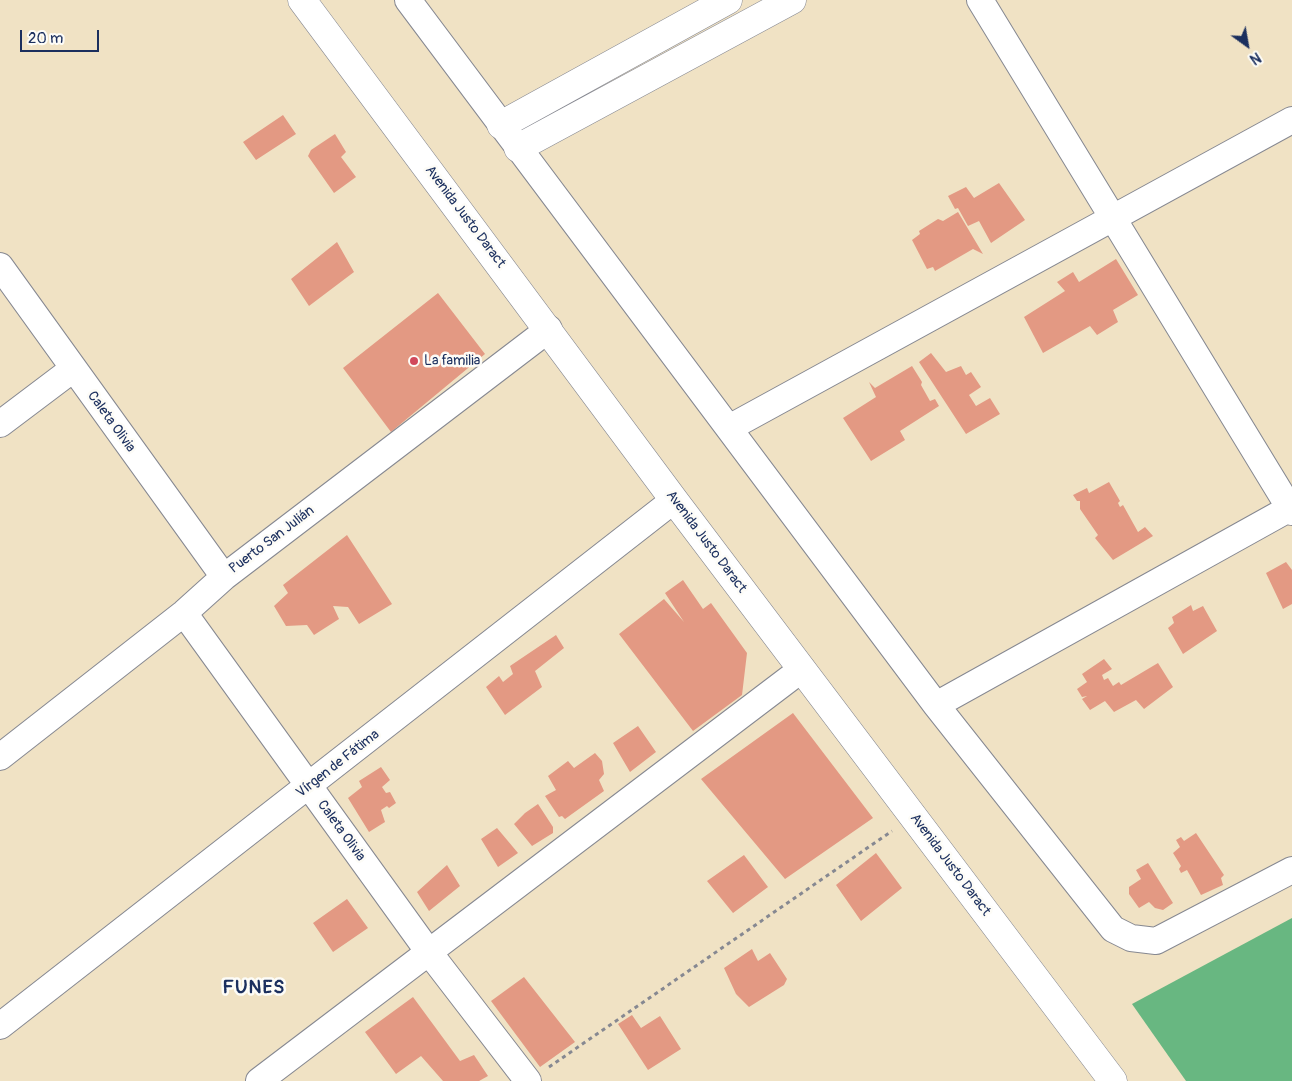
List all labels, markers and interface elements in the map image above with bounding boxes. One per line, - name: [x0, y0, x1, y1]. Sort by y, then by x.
- scale bar: [22, 20, 101, 52]
- north arrow: [1222, 20, 1272, 70]
- text: 20 m: [28, 29, 63, 48]
- text: N: [1247, 48, 1264, 68]
- street label: Avenida Justo Daract: [421, 163, 509, 271]
- place label: La familia: [424, 353, 480, 369]
- marker: La familia: [408, 355, 420, 367]
- street label: Caleta Olivia: [83, 388, 139, 456]
- street label: Avenida Justo Daract: [662, 488, 750, 596]
- street label: Puerto San Julián: [226, 503, 318, 577]
- street label: Vírgen de Fátima: [293, 726, 383, 802]
- street label: Caleta Olivia: [313, 797, 369, 865]
- street label: Avenida Justo Daract: [906, 811, 994, 919]
- district label: FUNES: [222, 977, 286, 999]

